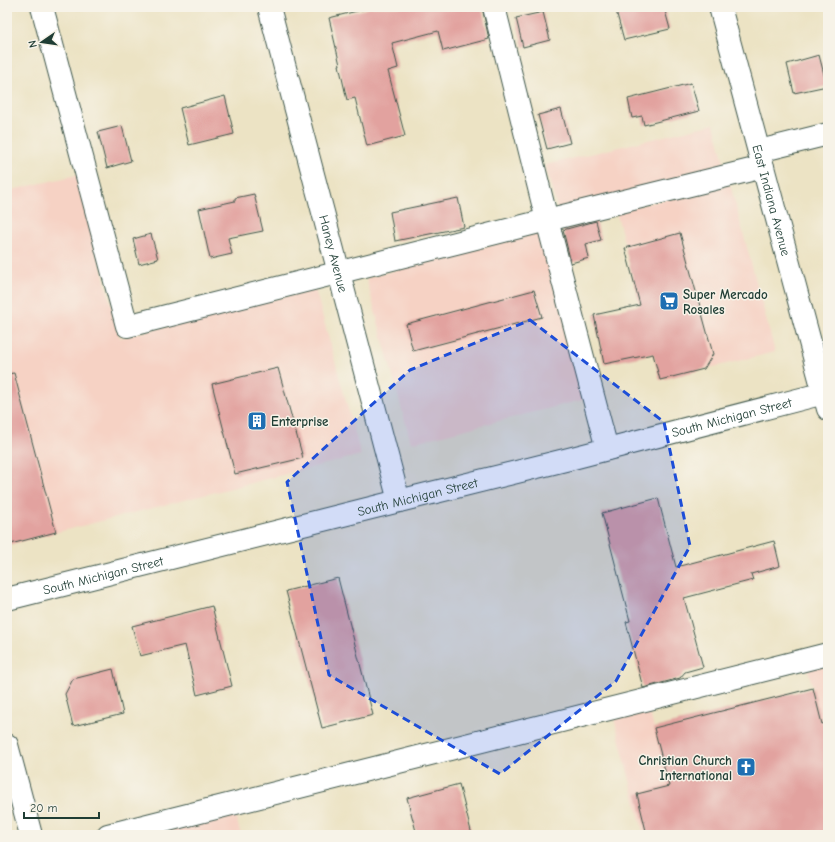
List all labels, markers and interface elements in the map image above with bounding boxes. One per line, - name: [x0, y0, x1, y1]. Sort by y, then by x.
- north arrow: [22, 22, 62, 62]
- text: N: [26, 39, 40, 49]
- street label: East Indiana Avenue: [750, 143, 794, 258]
- street label: Haney Avenue: [317, 213, 351, 294]
- place label: Super Mercado Rosales: [683, 287, 768, 317]
- supermarket icon: Super Mercado Rosales: [658, 290, 680, 312]
- street label: South Michigan Street: [670, 394, 794, 440]
- building icon: Enterprise: [246, 410, 268, 432]
- place label: Enterprise: [271, 414, 329, 429]
- street label: South Michigan Street: [356, 474, 480, 519]
- street label: South Michigan Street: [41, 552, 166, 597]
- place label: Christian Church International: [638, 753, 732, 783]
- church icon: Christian Church International: [735, 756, 757, 778]
- scale bar: [24, 794, 99, 820]
- text: 20 m: [30, 801, 58, 815]

